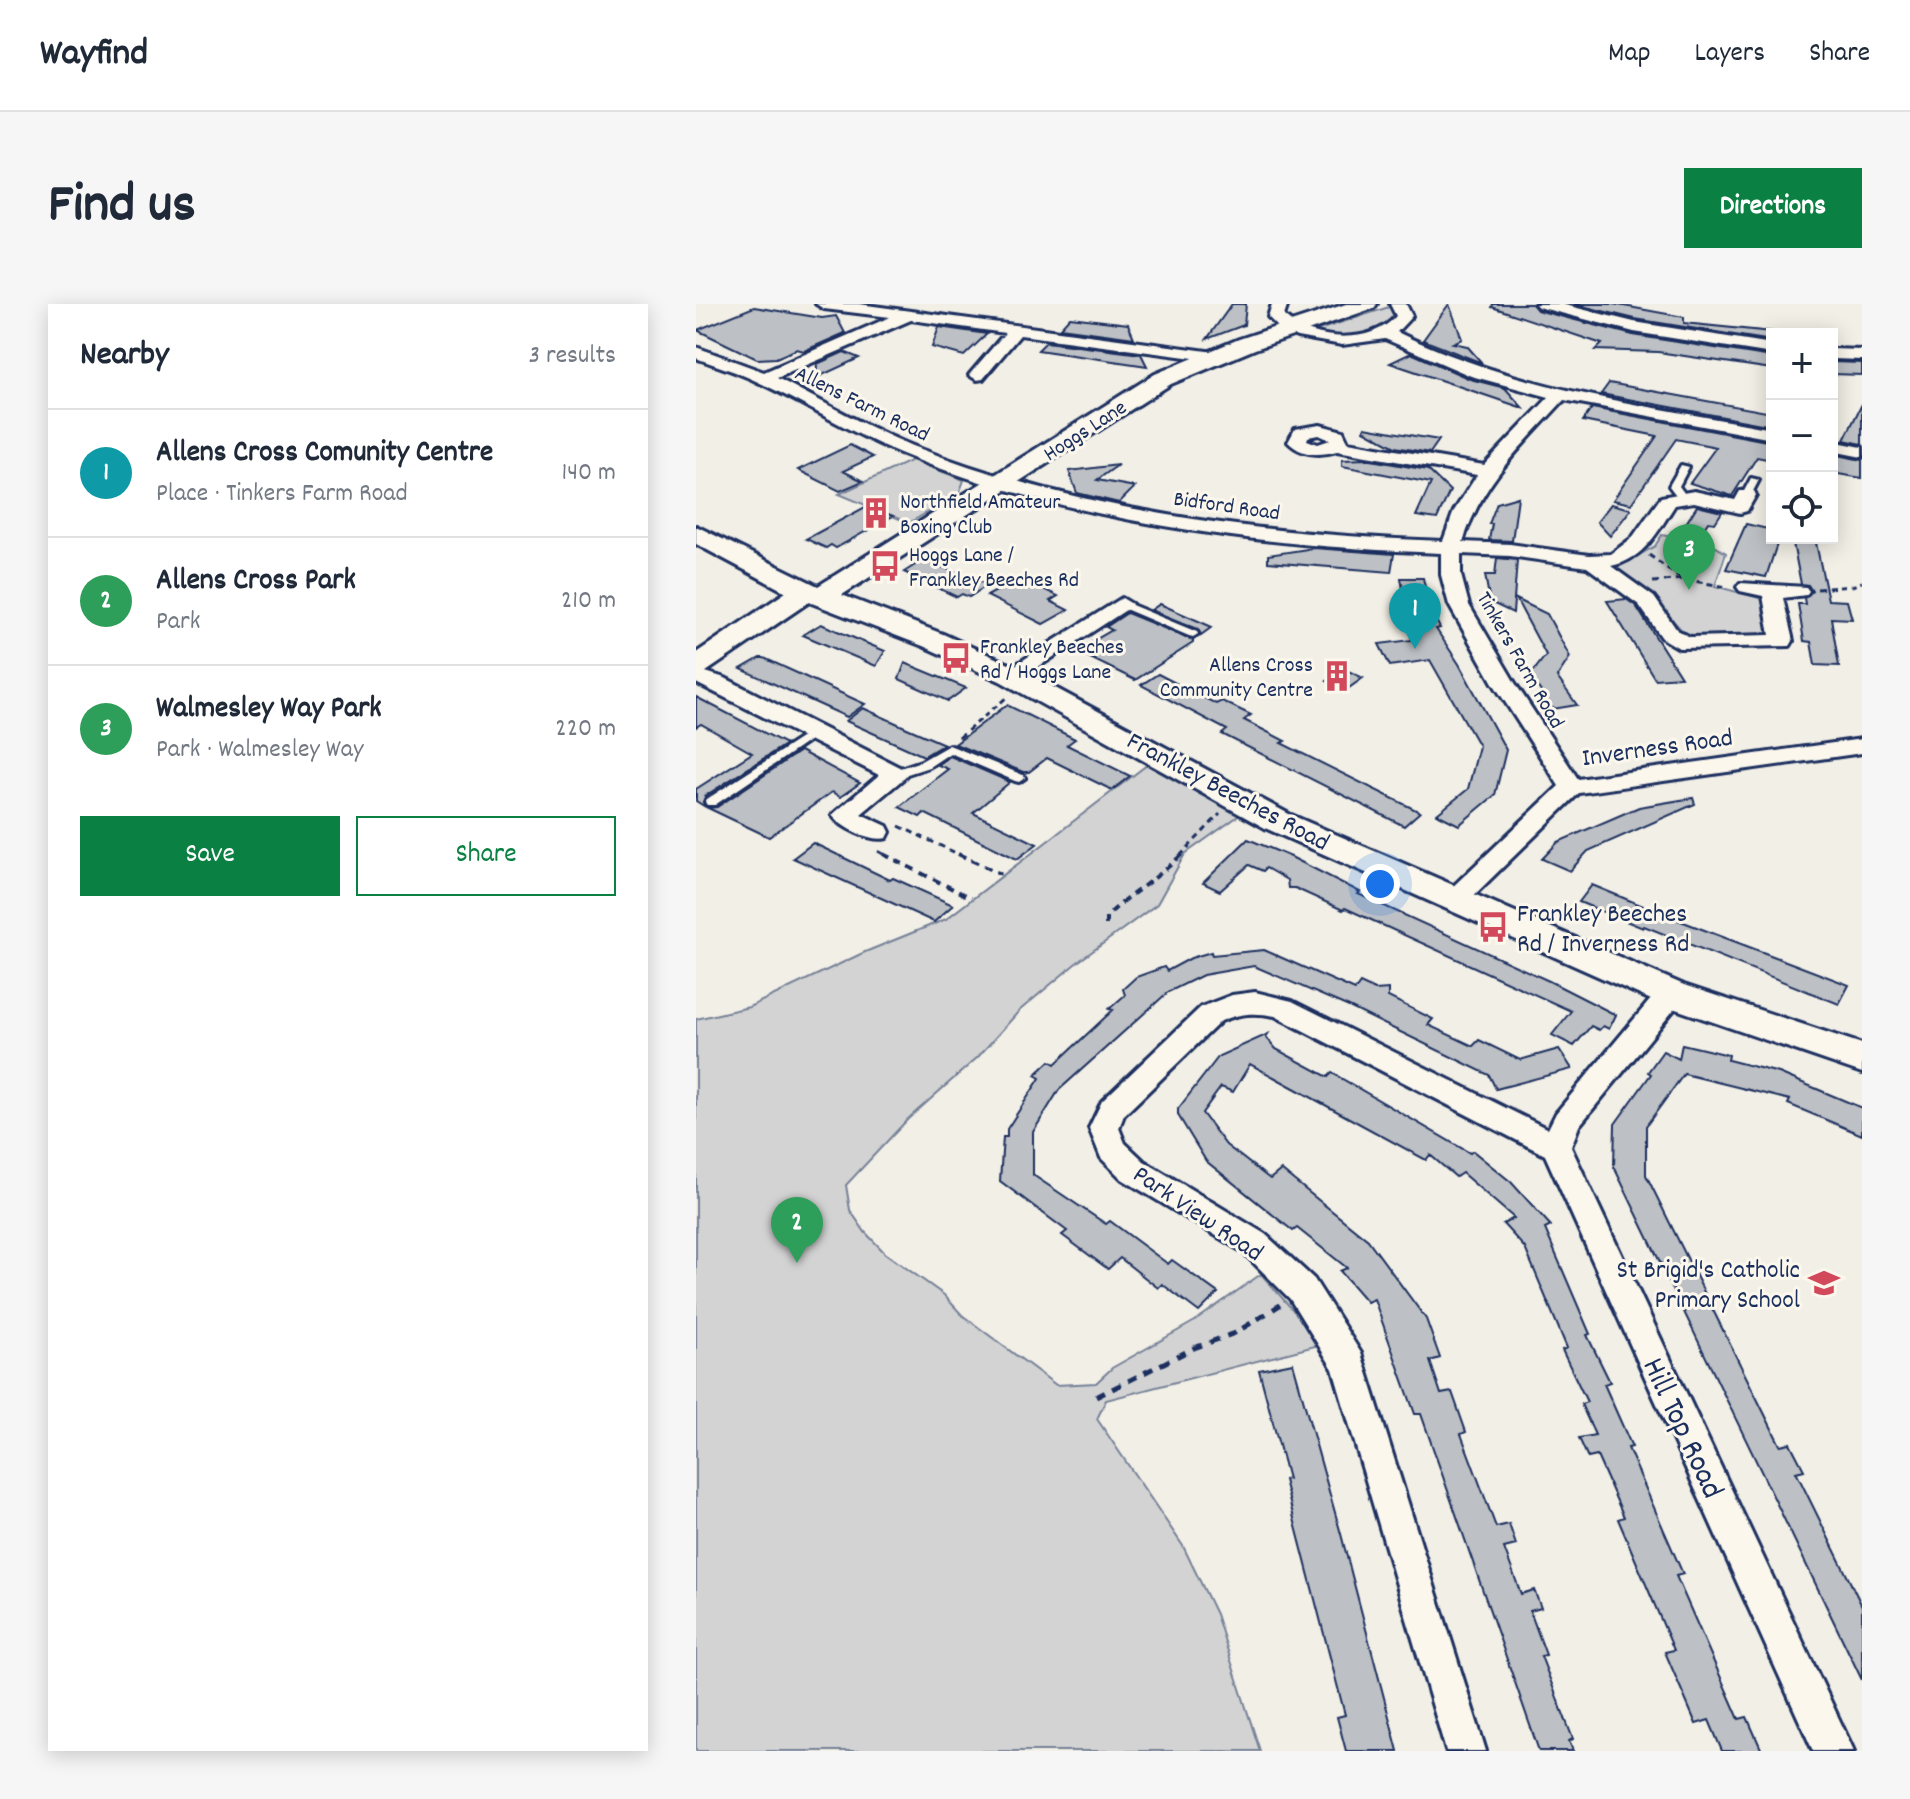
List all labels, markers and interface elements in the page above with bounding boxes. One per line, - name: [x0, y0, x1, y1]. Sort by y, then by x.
- text: Wayfind: [40, 28, 148, 83]
- text: Map: [1608, 35, 1651, 75]
- text: Layers: [1695, 35, 1765, 75]
- text: Share: [1809, 35, 1870, 75]
- text: Find us: [48, 168, 196, 248]
- button: Directions: [1684, 168, 1862, 248]
- map controls: [1766, 328, 1838, 544]
- button: +: [1766, 328, 1838, 400]
- text: Nearby: [80, 332, 169, 381]
- text: 3 results: [529, 338, 616, 375]
- street label: Allens Farm Road: [789, 359, 934, 451]
- street label: Hoggs Lane: [1038, 393, 1134, 470]
- button: −: [1766, 400, 1838, 472]
- text: Allens Cross Comunity Centre: [156, 433, 493, 476]
- text: 1: [103, 455, 109, 492]
- text: 140 m: [562, 455, 616, 492]
- button: locate: [1766, 472, 1838, 544]
- text: Place · Tinkers Farm Road: [156, 476, 408, 513]
- street label: Bidford Road: [1171, 485, 1282, 530]
- place label: Northfield Amateur Boxing Club: [900, 488, 1061, 544]
- building icon: Northfield Amateur Boxing Club: [859, 496, 893, 530]
- pin: 3: [1663, 524, 1715, 590]
- place label: Hoggs Lane / Frankley Beeches Rd: [909, 541, 1079, 597]
- bus stop icon: Hoggs Lane / Frankley Beeches Rd: [868, 549, 902, 583]
- text: Allens Cross Park: [156, 561, 356, 604]
- text: 2: [100, 583, 112, 620]
- text: 210 m: [561, 583, 616, 620]
- pin: 1: [1389, 583, 1441, 649]
- street label: Tinkers Farm Road: [1467, 586, 1571, 735]
- text: Park: [156, 604, 200, 641]
- place label: Frankley Beeches Rd / Hoggs Lane: [980, 633, 1124, 689]
- bus stop icon: Frankley Beeches Rd / Hoggs Lane: [939, 641, 973, 675]
- place label: Allens Cross Community Centre: [1160, 651, 1313, 707]
- building icon: Allens Cross Community Centre: [1320, 659, 1354, 693]
- text: Walmesley Way Park: [156, 689, 382, 732]
- text: 3: [100, 711, 112, 748]
- text: 220 m: [555, 711, 616, 748]
- street label: Inverness Road: [1580, 721, 1735, 778]
- street label: Frankley Beeches Road: [1119, 724, 1335, 862]
- text: Park · Walmesley Way: [156, 732, 363, 769]
- button: Save: [80, 816, 340, 896]
- button: Share: [356, 816, 616, 896]
- your location: [1360, 864, 1400, 904]
- place label: Frankley Beeches Rd / Inverness Rd: [1517, 897, 1689, 964]
- bus stop icon: Frankley Beeches Rd / Inverness Rd: [1476, 910, 1510, 944]
- street label: Park View Road: [1124, 1158, 1270, 1272]
- pin: 2: [771, 1197, 823, 1263]
- place label: St Brigid's Catholic Primary School: [1616, 1253, 1800, 1320]
- school or university icon: St Brigid's Catholic Primary School: [1807, 1266, 1841, 1300]
- street label: Hill Top Road: [1628, 1351, 1733, 1507]

